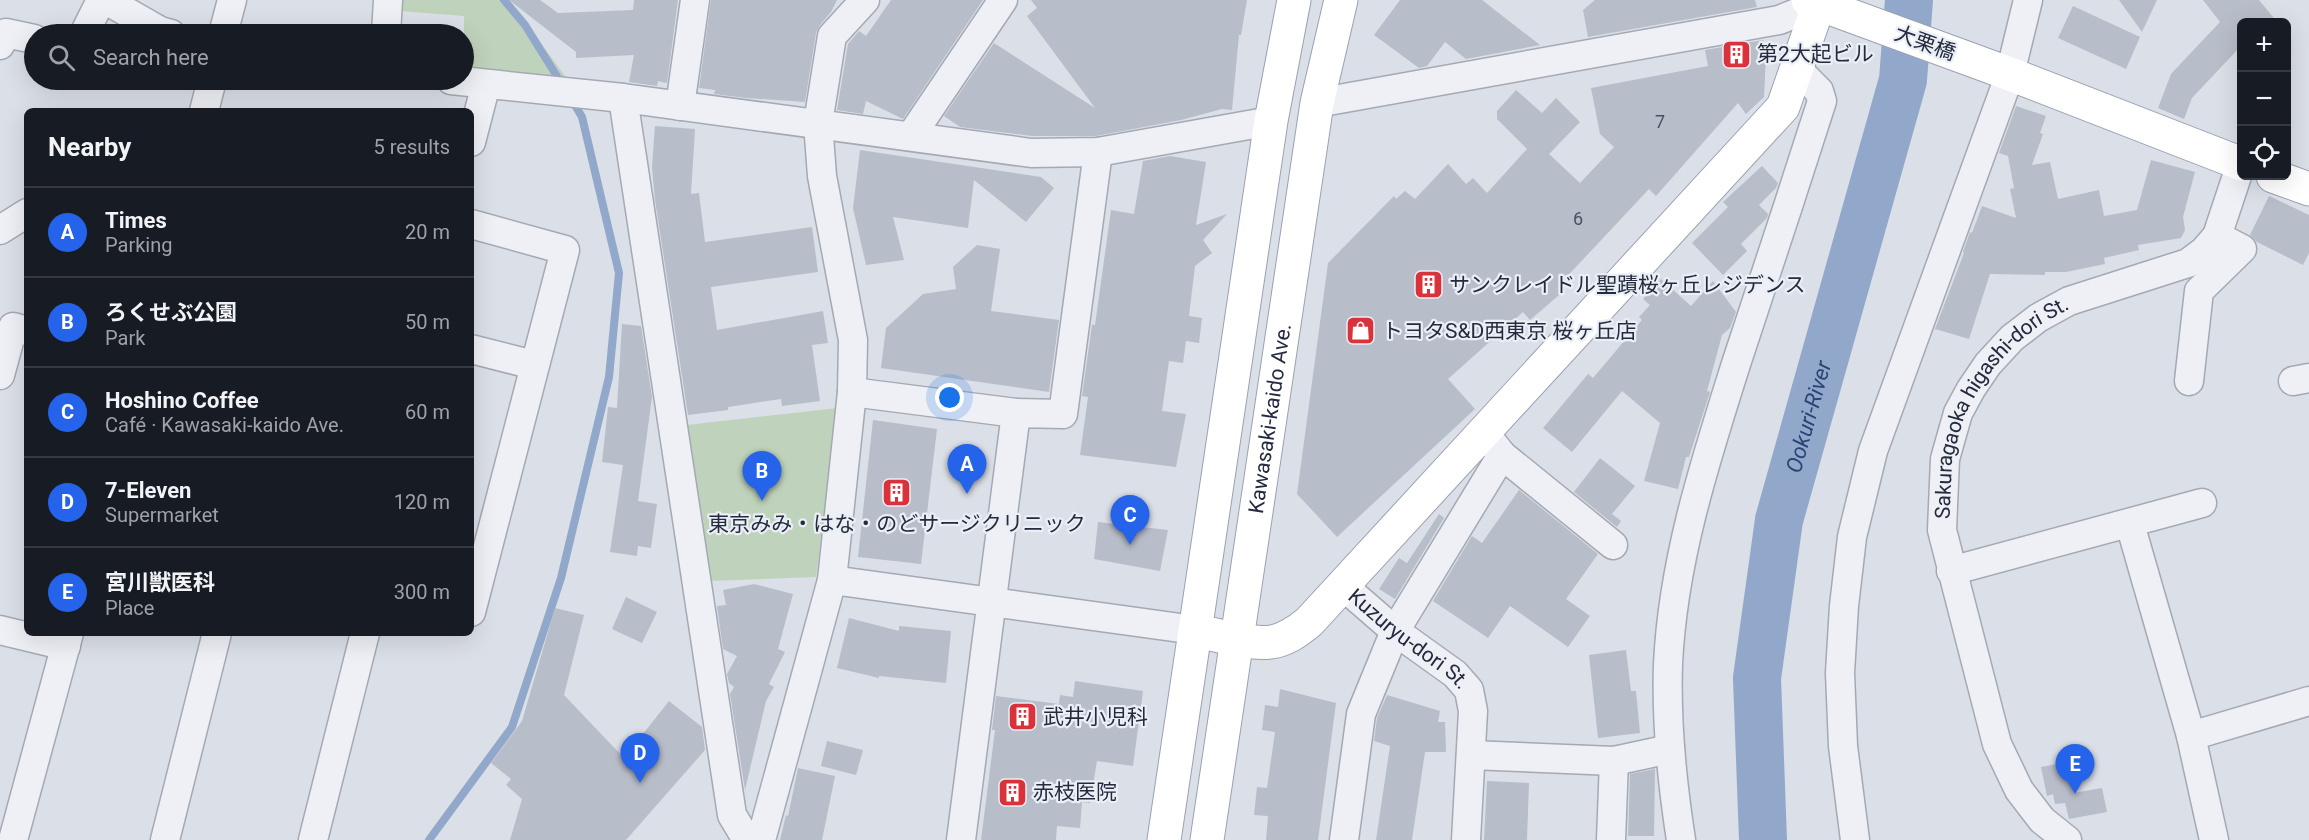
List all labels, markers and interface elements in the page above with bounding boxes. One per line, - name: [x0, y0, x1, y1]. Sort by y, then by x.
- map controls: [2237, 18, 2291, 180]
- button: +: [2237, 18, 2291, 72]
- street label: 大栗橋: [1891, 21, 1959, 65]
- search box: [24, 24, 474, 90]
- building icon: 第2大起ビル: [1720, 38, 1752, 70]
- icon: search: [45, 41, 78, 74]
- place label: 第2大起ビル: [1757, 42, 1874, 66]
- text: Search here: [93, 45, 209, 70]
- button: −: [2237, 72, 2291, 126]
- house number: 7: [1655, 111, 1665, 132]
- button: locate: [2237, 126, 2291, 180]
- text: Nearby: [48, 132, 131, 162]
- text: 5 results: [374, 135, 450, 159]
- text: Times: [105, 208, 167, 233]
- house number: 6: [1573, 208, 1583, 229]
- text: A: [61, 220, 74, 244]
- text: 20 m: [405, 220, 450, 244]
- text: Parking: [105, 233, 172, 257]
- building icon: サンクレイドル聖蹟桜ヶ丘レジデンス: [1412, 269, 1444, 301]
- place label: サンクレイドル聖蹟桜ヶ丘レジデンス: [1449, 273, 1806, 297]
- street label: Sakuragaoka higashi-dori St.: [1930, 292, 2073, 519]
- text: ろくせぶ公園: [105, 300, 237, 325]
- text: B: [61, 310, 74, 334]
- text: 50 m: [405, 310, 450, 334]
- shop icon: トヨタS&D西東京 桜ヶ丘店: [1345, 315, 1377, 347]
- place label: トヨタS&D西東京 桜ヶ丘店: [1382, 319, 1637, 343]
- street label: Kawasaki-kaido Ave.: [1244, 322, 1296, 515]
- text: Park: [105, 326, 145, 350]
- water label: Ookuri-River: [1781, 357, 1836, 475]
- your location: [935, 383, 964, 412]
- text: Hoshino Coffee: [105, 388, 259, 413]
- text: C: [61, 400, 74, 424]
- text: 60 m: [405, 400, 450, 424]
- text: Café · Kawasaki-kaido Ave.: [105, 413, 344, 437]
- pin: A: [948, 444, 986, 494]
- pin: B: [742, 452, 782, 501]
- building icon: 東京みみ・はな・のどサージクリニック: [881, 477, 913, 509]
- text: 7-Eleven: [105, 478, 191, 503]
- text: D: [61, 490, 74, 514]
- text: 120 m: [394, 490, 450, 514]
- pin: C: [1110, 496, 1150, 545]
- text: Supermarket: [105, 503, 219, 527]
- place label: 東京みみ・はな・のどサージクリニック: [708, 512, 1086, 536]
- text: 宮川獣医科: [105, 570, 215, 595]
- text: E: [62, 580, 73, 604]
- text: 300 m: [394, 580, 450, 604]
- street label: Kuzuryu-dori St.: [1343, 584, 1474, 694]
- text: Place: [105, 596, 154, 620]
- building icon: 武井小児科: [1006, 701, 1038, 733]
- place label: 武井小児科: [1043, 705, 1148, 729]
- pin: D: [620, 734, 660, 783]
- pin: E: [2056, 744, 2094, 794]
- building icon: 赤枝医院: [996, 776, 1028, 808]
- place label: 赤枝医院: [1033, 780, 1117, 804]

